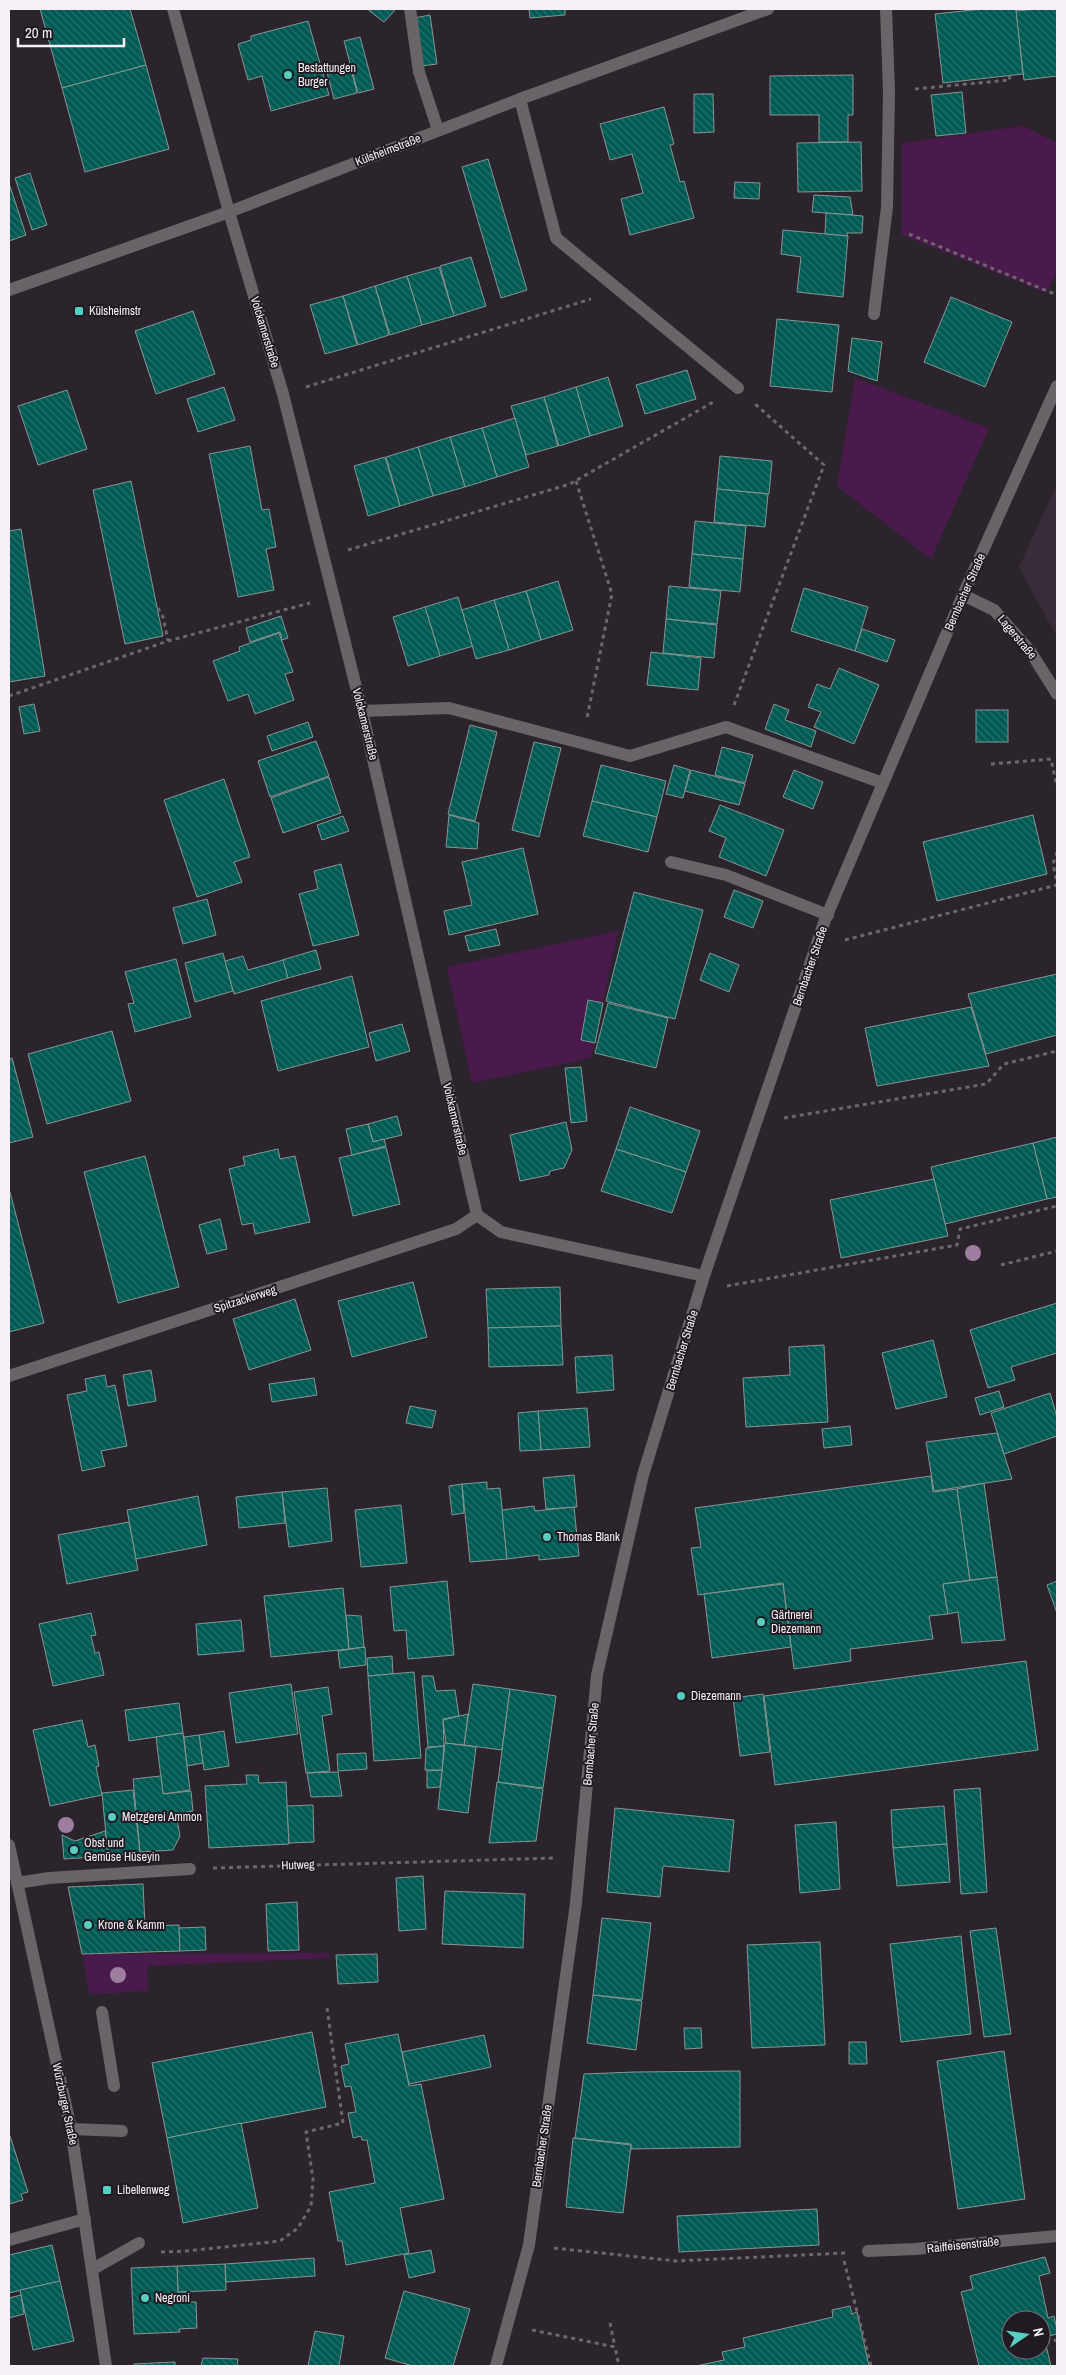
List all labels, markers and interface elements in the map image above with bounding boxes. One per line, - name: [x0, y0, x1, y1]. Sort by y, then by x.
- scale bar: [18, 15, 124, 47]
- text: 20 m: [25, 22, 52, 43]
- place label: Bestattungen Burger: [298, 60, 356, 90]
- marker: Bestattungen Burger: [282, 69, 294, 81]
- street label: Külsheimstraße: [353, 130, 423, 170]
- street label: Volckamerstraße: [247, 294, 283, 370]
- place label: Külsheimstr: [89, 303, 142, 319]
- marker: Külsheimstr: [73, 305, 85, 317]
- street label: Bernbacher Straße: [941, 551, 989, 633]
- street label: Lagerstraße: [994, 612, 1040, 662]
- street label: Volckamerstraße: [348, 686, 382, 762]
- street label: Bernbacher Straße: [789, 924, 831, 1008]
- street label: Volckamerstraße: [439, 1081, 471, 1157]
- street label: Spitzackerweg: [212, 1281, 279, 1317]
- street label: Bernbacher Straße: [662, 1308, 702, 1392]
- place label: Thomas Blank: [557, 1529, 620, 1545]
- marker: Thomas Blank: [541, 1531, 553, 1543]
- place label: Gärtnerei Diezemann: [771, 1607, 821, 1637]
- marker: Gärtnerei Diezemann: [755, 1616, 767, 1628]
- place label: Diezemann: [691, 1688, 741, 1704]
- marker: Diezemann: [675, 1690, 687, 1702]
- street label: Bernbacher Straße: [579, 1702, 603, 1786]
- place label: Metzgerei Ammon: [122, 1809, 202, 1825]
- marker: Metzgerei Ammon: [106, 1811, 118, 1823]
- place label: Obst und Gemüse Hüseyin: [84, 1835, 160, 1865]
- marker: Obst und Gemüse Hüseyin: [68, 1844, 80, 1856]
- street label: Hutweg: [281, 1856, 315, 1874]
- place label: Krone & Kamm: [98, 1917, 165, 1933]
- marker: Krone & Kamm: [82, 1919, 94, 1931]
- street label: Würzburger Straße: [48, 2061, 82, 2147]
- street label: Bernbacher Straße: [528, 2104, 556, 2188]
- place label: Libellenweg: [117, 2182, 170, 2198]
- marker: Libellenweg: [101, 2184, 113, 2196]
- street label: Raiffeisenstraße: [926, 2233, 1000, 2257]
- place label: Negroni: [155, 2290, 190, 2306]
- marker: Negroni: [139, 2292, 151, 2304]
- north arrow: [1001, 2310, 1051, 2360]
- text: N: [1029, 2326, 1048, 2338]

